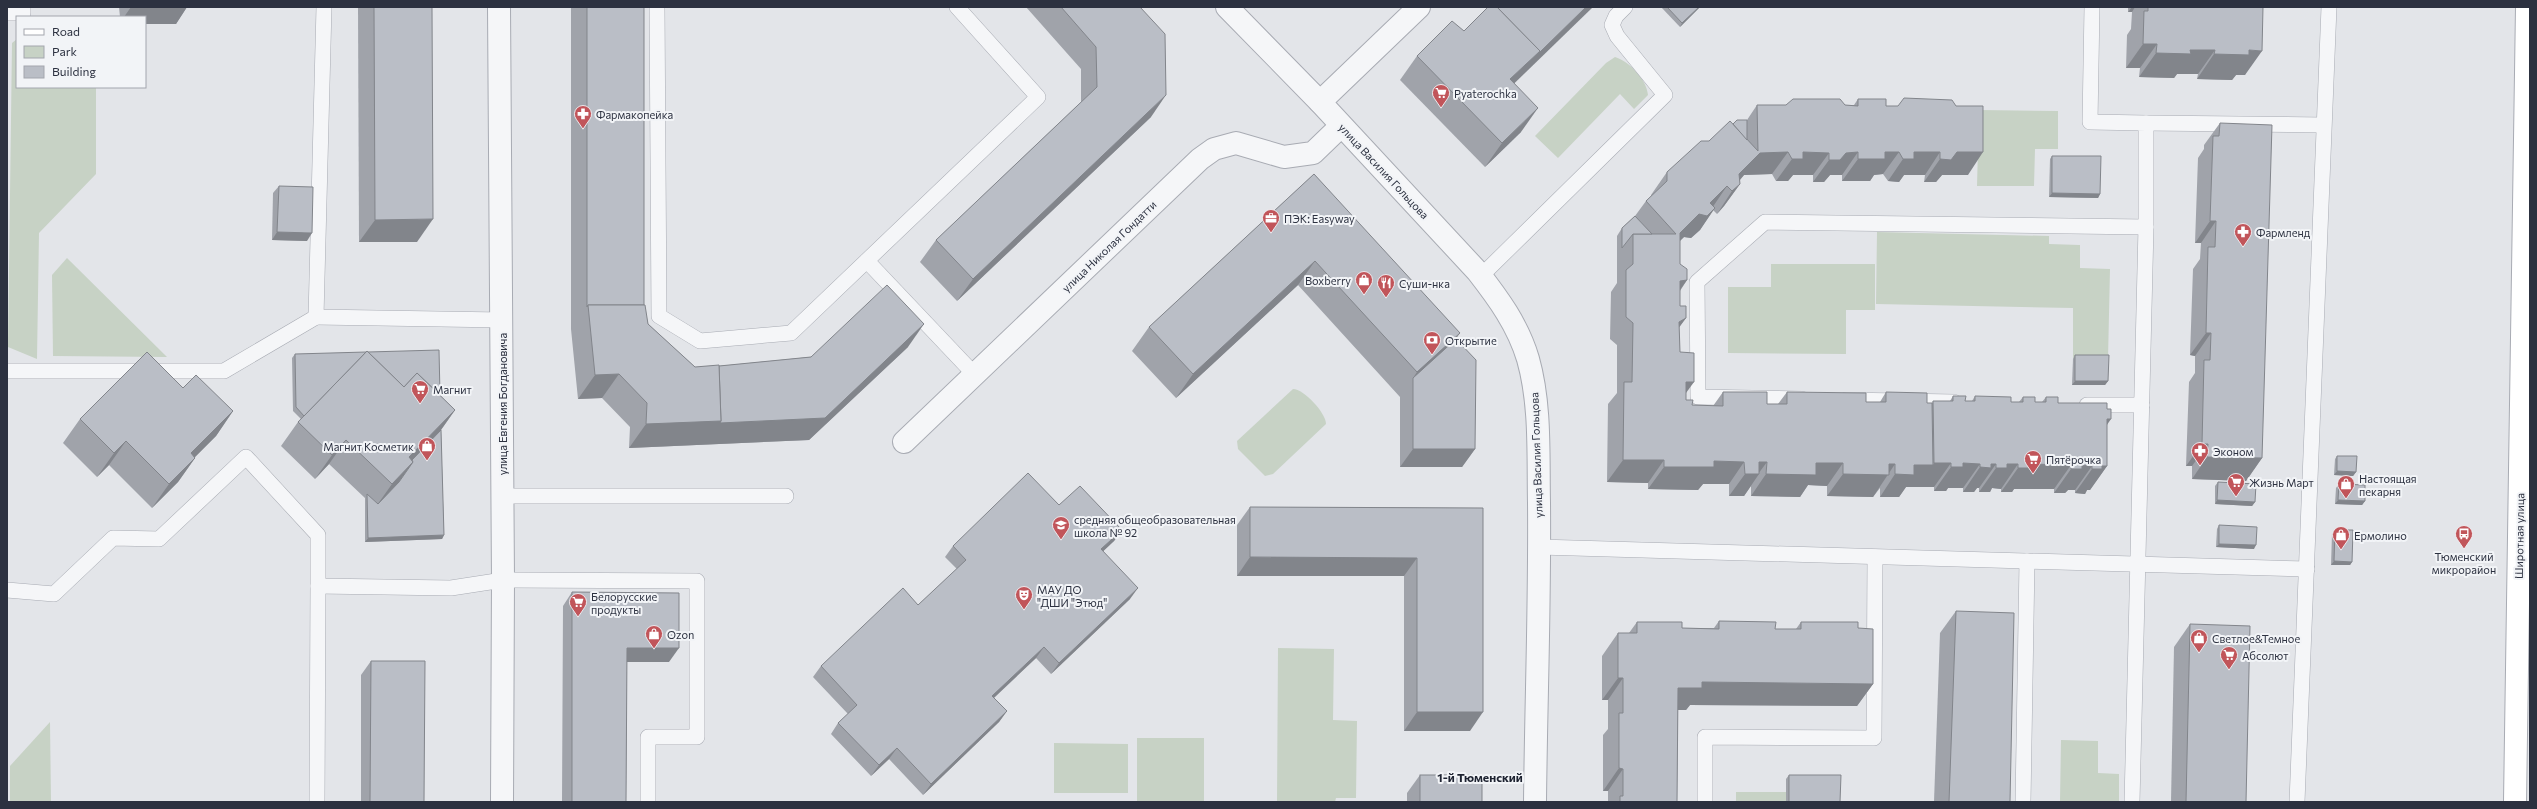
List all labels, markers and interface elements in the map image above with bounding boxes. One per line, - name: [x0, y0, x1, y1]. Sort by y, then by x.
- legend: [16, 16, 146, 88]
- text: Road: [52, 24, 80, 38]
- text: Park: [52, 44, 78, 58]
- text: Building: [52, 64, 96, 78]
- supermarket icon: Pyaterochka: [1431, 83, 1451, 108]
- place label: Pyaterochka: [1454, 87, 1517, 100]
- pharmacy icon: Фармакопейка: [573, 104, 593, 129]
- place label: Фармакопейка: [596, 108, 673, 121]
- street label: улица Василия Гольцова: [1336, 121, 1432, 221]
- street label: улица Николая Гондатти: [1059, 198, 1159, 294]
- office icon: ПЭК: Easyway: [1261, 208, 1281, 233]
- place label: ПЭК: Easyway: [1284, 212, 1355, 225]
- pharmacy icon: Фармленд: [2233, 222, 2253, 247]
- place label: Фармленд: [2256, 226, 2311, 239]
- shop icon: Boxberry: [1354, 270, 1374, 295]
- restaurant icon: Суши-нка: [1376, 273, 1396, 298]
- place label: Boxberry: [1305, 274, 1351, 287]
- place label: Суши-нка: [1399, 277, 1450, 290]
- bank icon: Открытие: [1422, 330, 1442, 355]
- street label: улица Евгения Богдановича: [496, 333, 509, 475]
- place label: Открытие: [1445, 334, 1497, 347]
- supermarket icon: Магнит: [410, 379, 430, 404]
- place label: Магнит: [433, 383, 472, 396]
- street label: улица Василия Гольцова: [1527, 392, 1545, 518]
- shop icon: Магнит Косметик: [417, 436, 437, 461]
- place label: Магнит Косметик: [323, 440, 414, 453]
- pharmacy icon: Эконом: [2190, 441, 2210, 466]
- place label: Эконом: [2213, 445, 2254, 458]
- supermarket icon: Пятёрочка: [2023, 449, 2043, 474]
- place label: Пятёрочка: [2046, 453, 2101, 466]
- supermarket icon: Жизнь Март: [2226, 472, 2246, 497]
- place label: Настоящая пекарня: [2359, 472, 2417, 498]
- shop icon: Настоящая пекарня: [2336, 474, 2356, 499]
- place label: Жизнь Март: [2249, 476, 2314, 489]
- street label: Широтная улица: [2512, 493, 2526, 579]
- place label: средняя общеобразовательная школа № 92: [1074, 513, 1236, 539]
- school or university icon: средняя общеобразовательная школа № 92: [1051, 515, 1071, 540]
- bus stop icon: Тюменский микрорайон: [2454, 524, 2474, 549]
- shop icon: Ермолино: [2331, 525, 2351, 550]
- place label: Ермолино: [2354, 529, 2407, 542]
- place label: Тюменский микрорайон: [2432, 550, 2496, 576]
- place label: МАУ ДО "ДШИ "Этюд": [1037, 583, 1107, 609]
- theatre icon: МАУ ДО "ДШИ "Этюд": [1014, 585, 1034, 610]
- place label: Белорусские продукты: [591, 590, 657, 616]
- supermarket icon: Белорусские продукты: [568, 592, 588, 617]
- shop icon: Ozon: [644, 624, 664, 649]
- place label: Ozon: [667, 628, 694, 641]
- shop icon: Светлое&Темное: [2189, 628, 2209, 653]
- place label: Светлое&Темное: [2212, 632, 2300, 645]
- supermarket icon: Абсолют: [2219, 645, 2239, 670]
- place label: Абсолют: [2242, 649, 2288, 662]
- district label: 1-й Тюменский: [1437, 770, 1523, 784]

